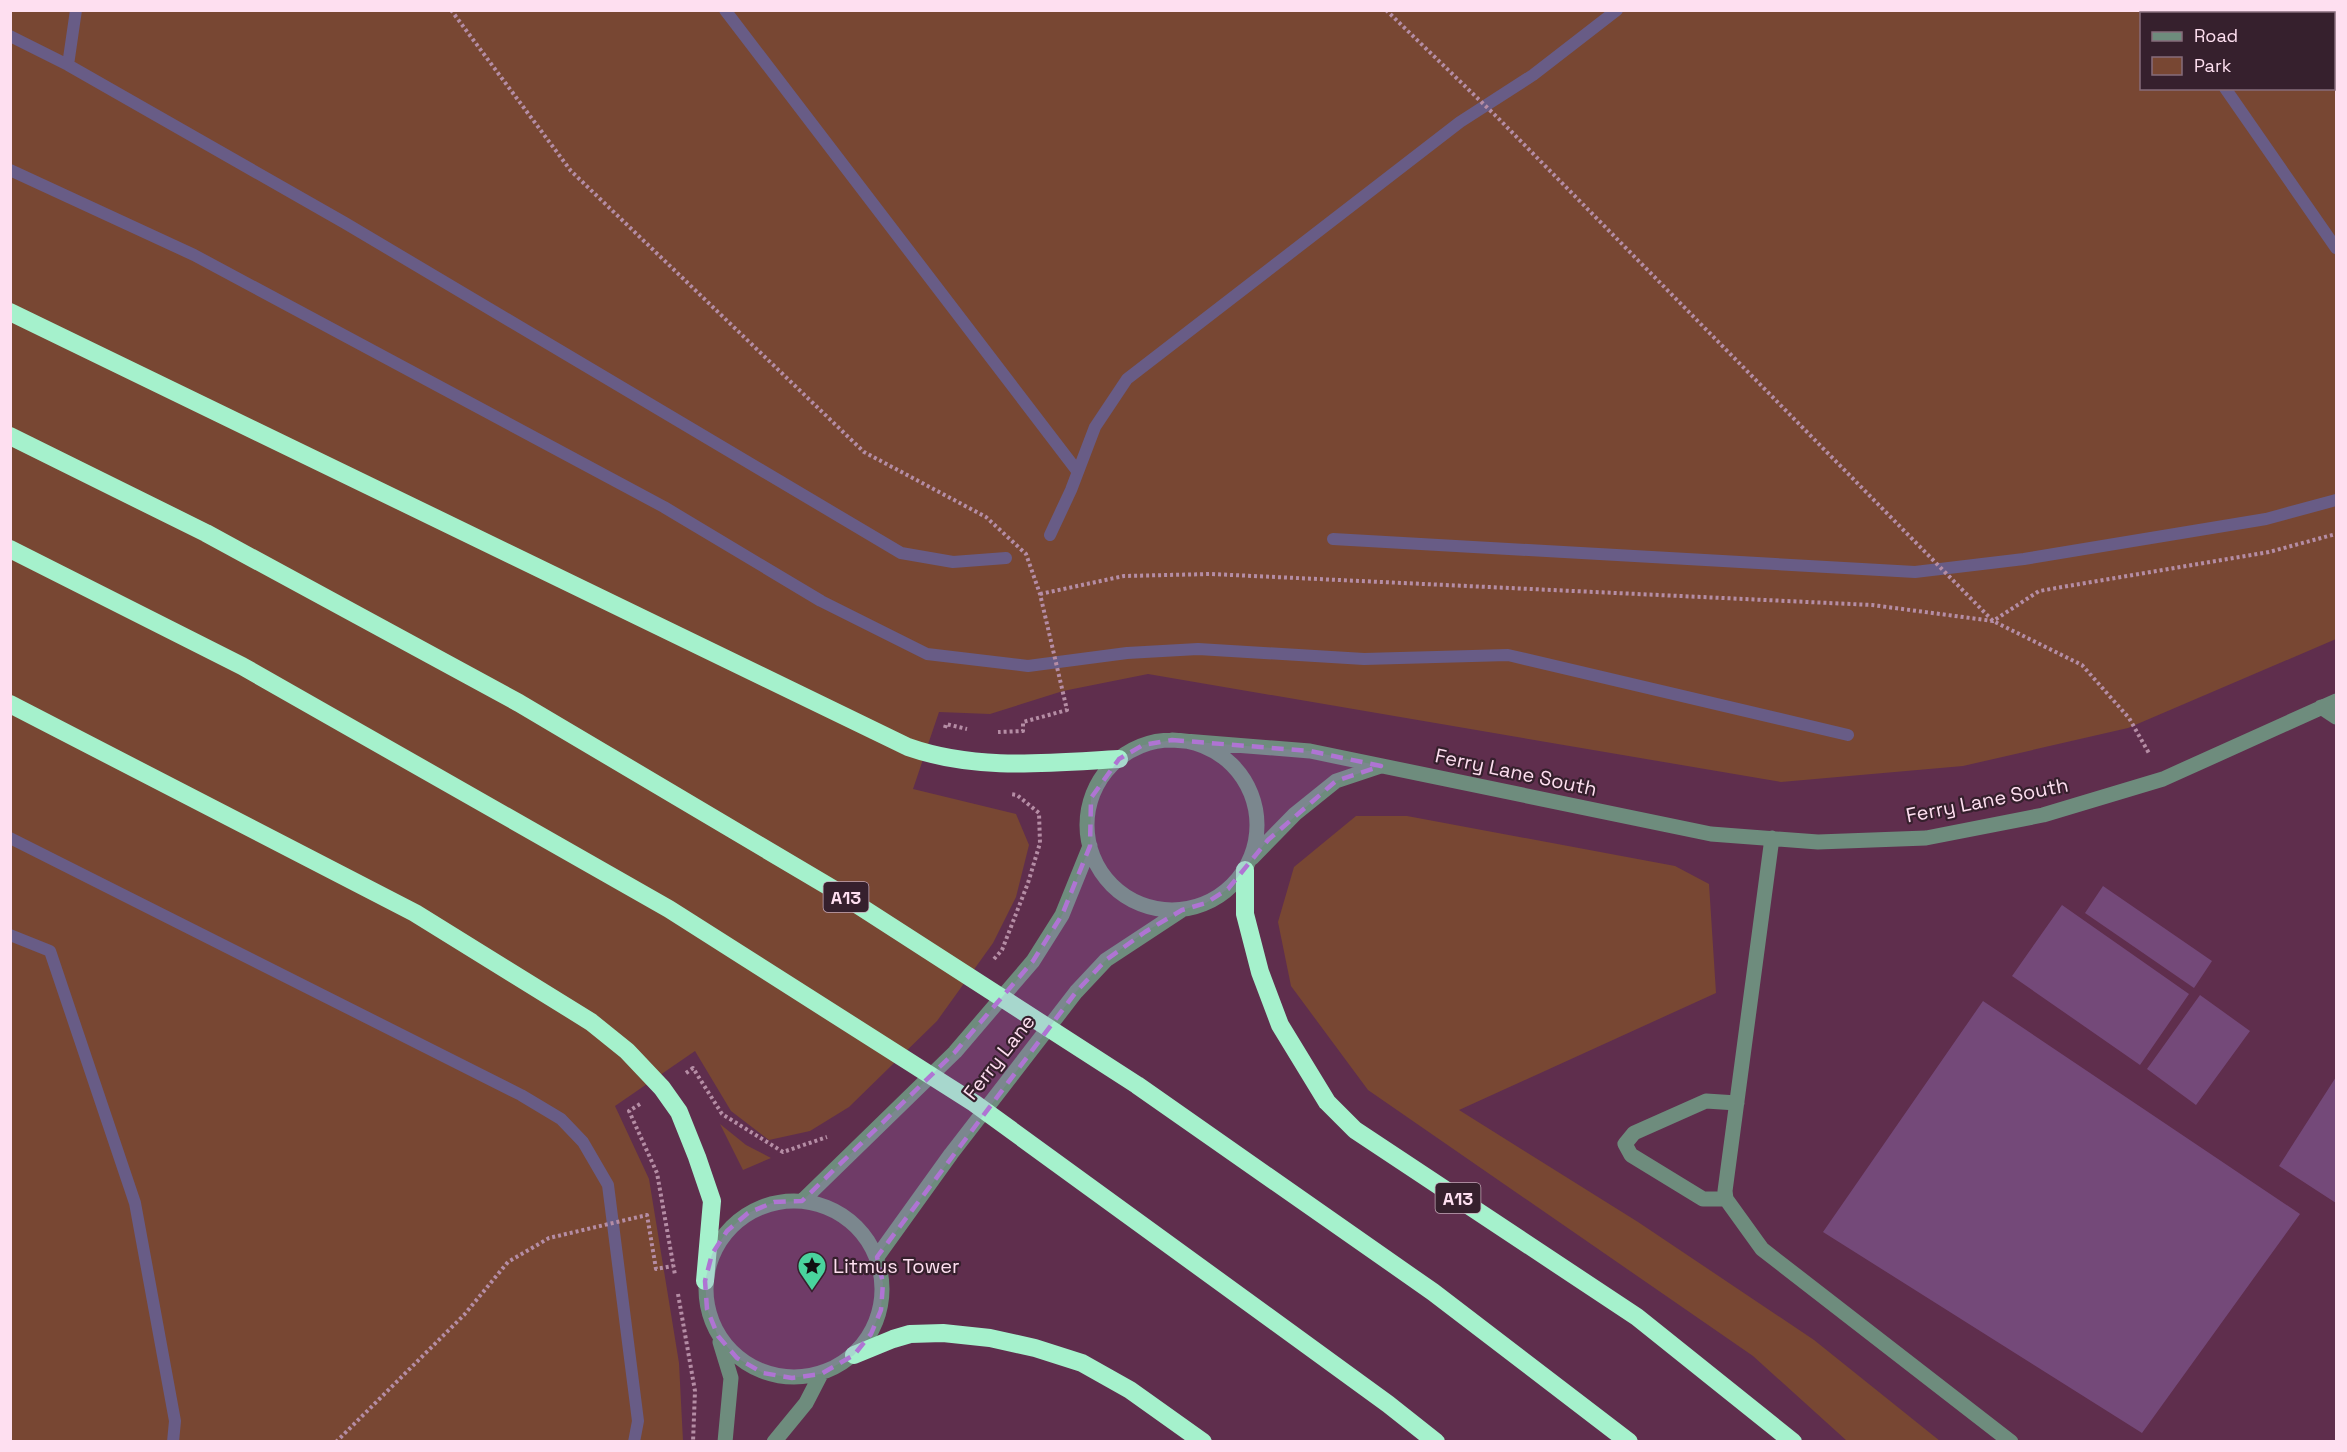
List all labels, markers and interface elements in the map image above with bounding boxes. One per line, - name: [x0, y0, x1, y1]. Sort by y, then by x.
- legend: [2140, 12, 2335, 90]
- text: Road: [2194, 24, 2238, 47]
- text: Park: [2194, 54, 2232, 77]
- street label: Ferry Lane South: [1433, 742, 1599, 802]
- street label: Ferry Lane South: [1904, 772, 2070, 828]
- road number: A13: [824, 882, 868, 912]
- street label: Ferry Lane: [958, 1009, 1040, 1105]
- road number: A13: [1436, 1183, 1480, 1213]
- place icon: Litmus Tower: [796, 1250, 828, 1292]
- place label: Litmus Tower: [833, 1253, 960, 1279]

